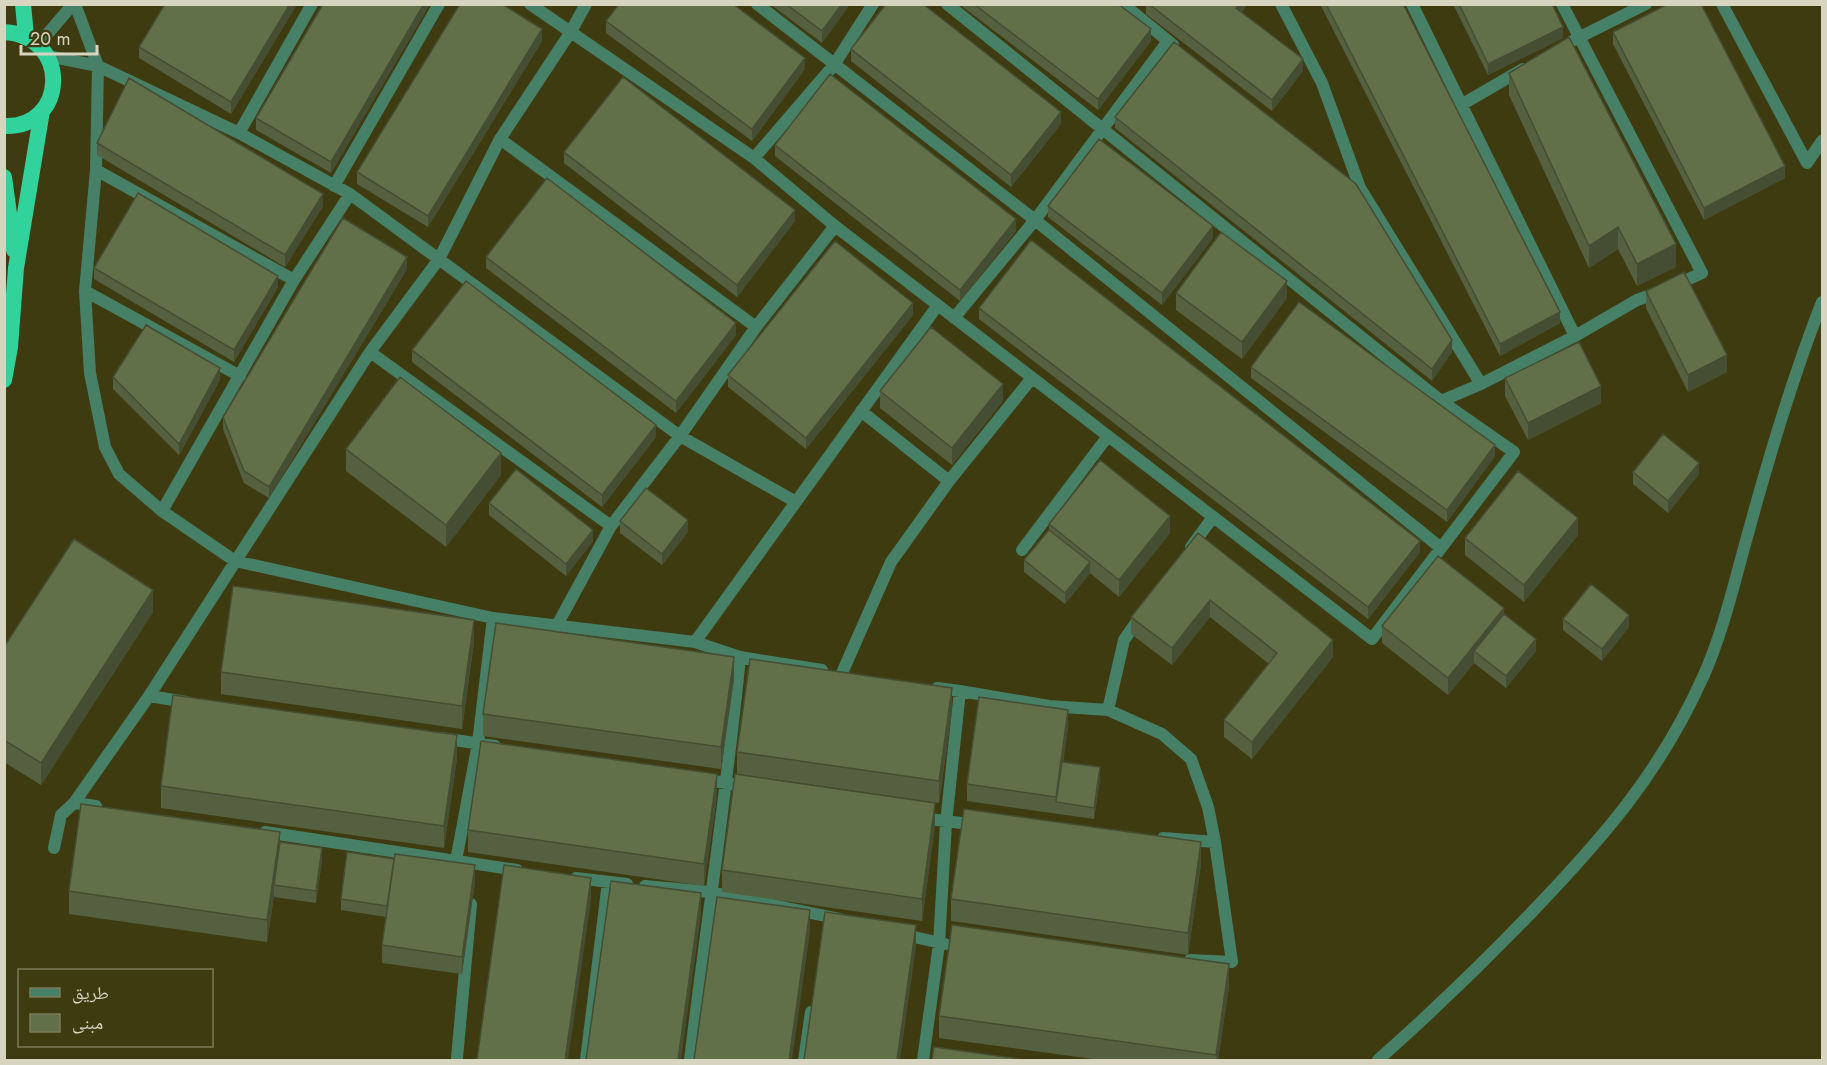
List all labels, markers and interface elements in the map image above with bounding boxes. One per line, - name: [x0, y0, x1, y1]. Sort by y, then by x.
- scale bar: [21, 18, 98, 56]
- text: 20 m: [30, 26, 70, 52]
- legend: [18, 969, 213, 1047]
- text: طريق: [72, 980, 109, 1006]
- text: مبنى: [72, 1010, 103, 1036]

